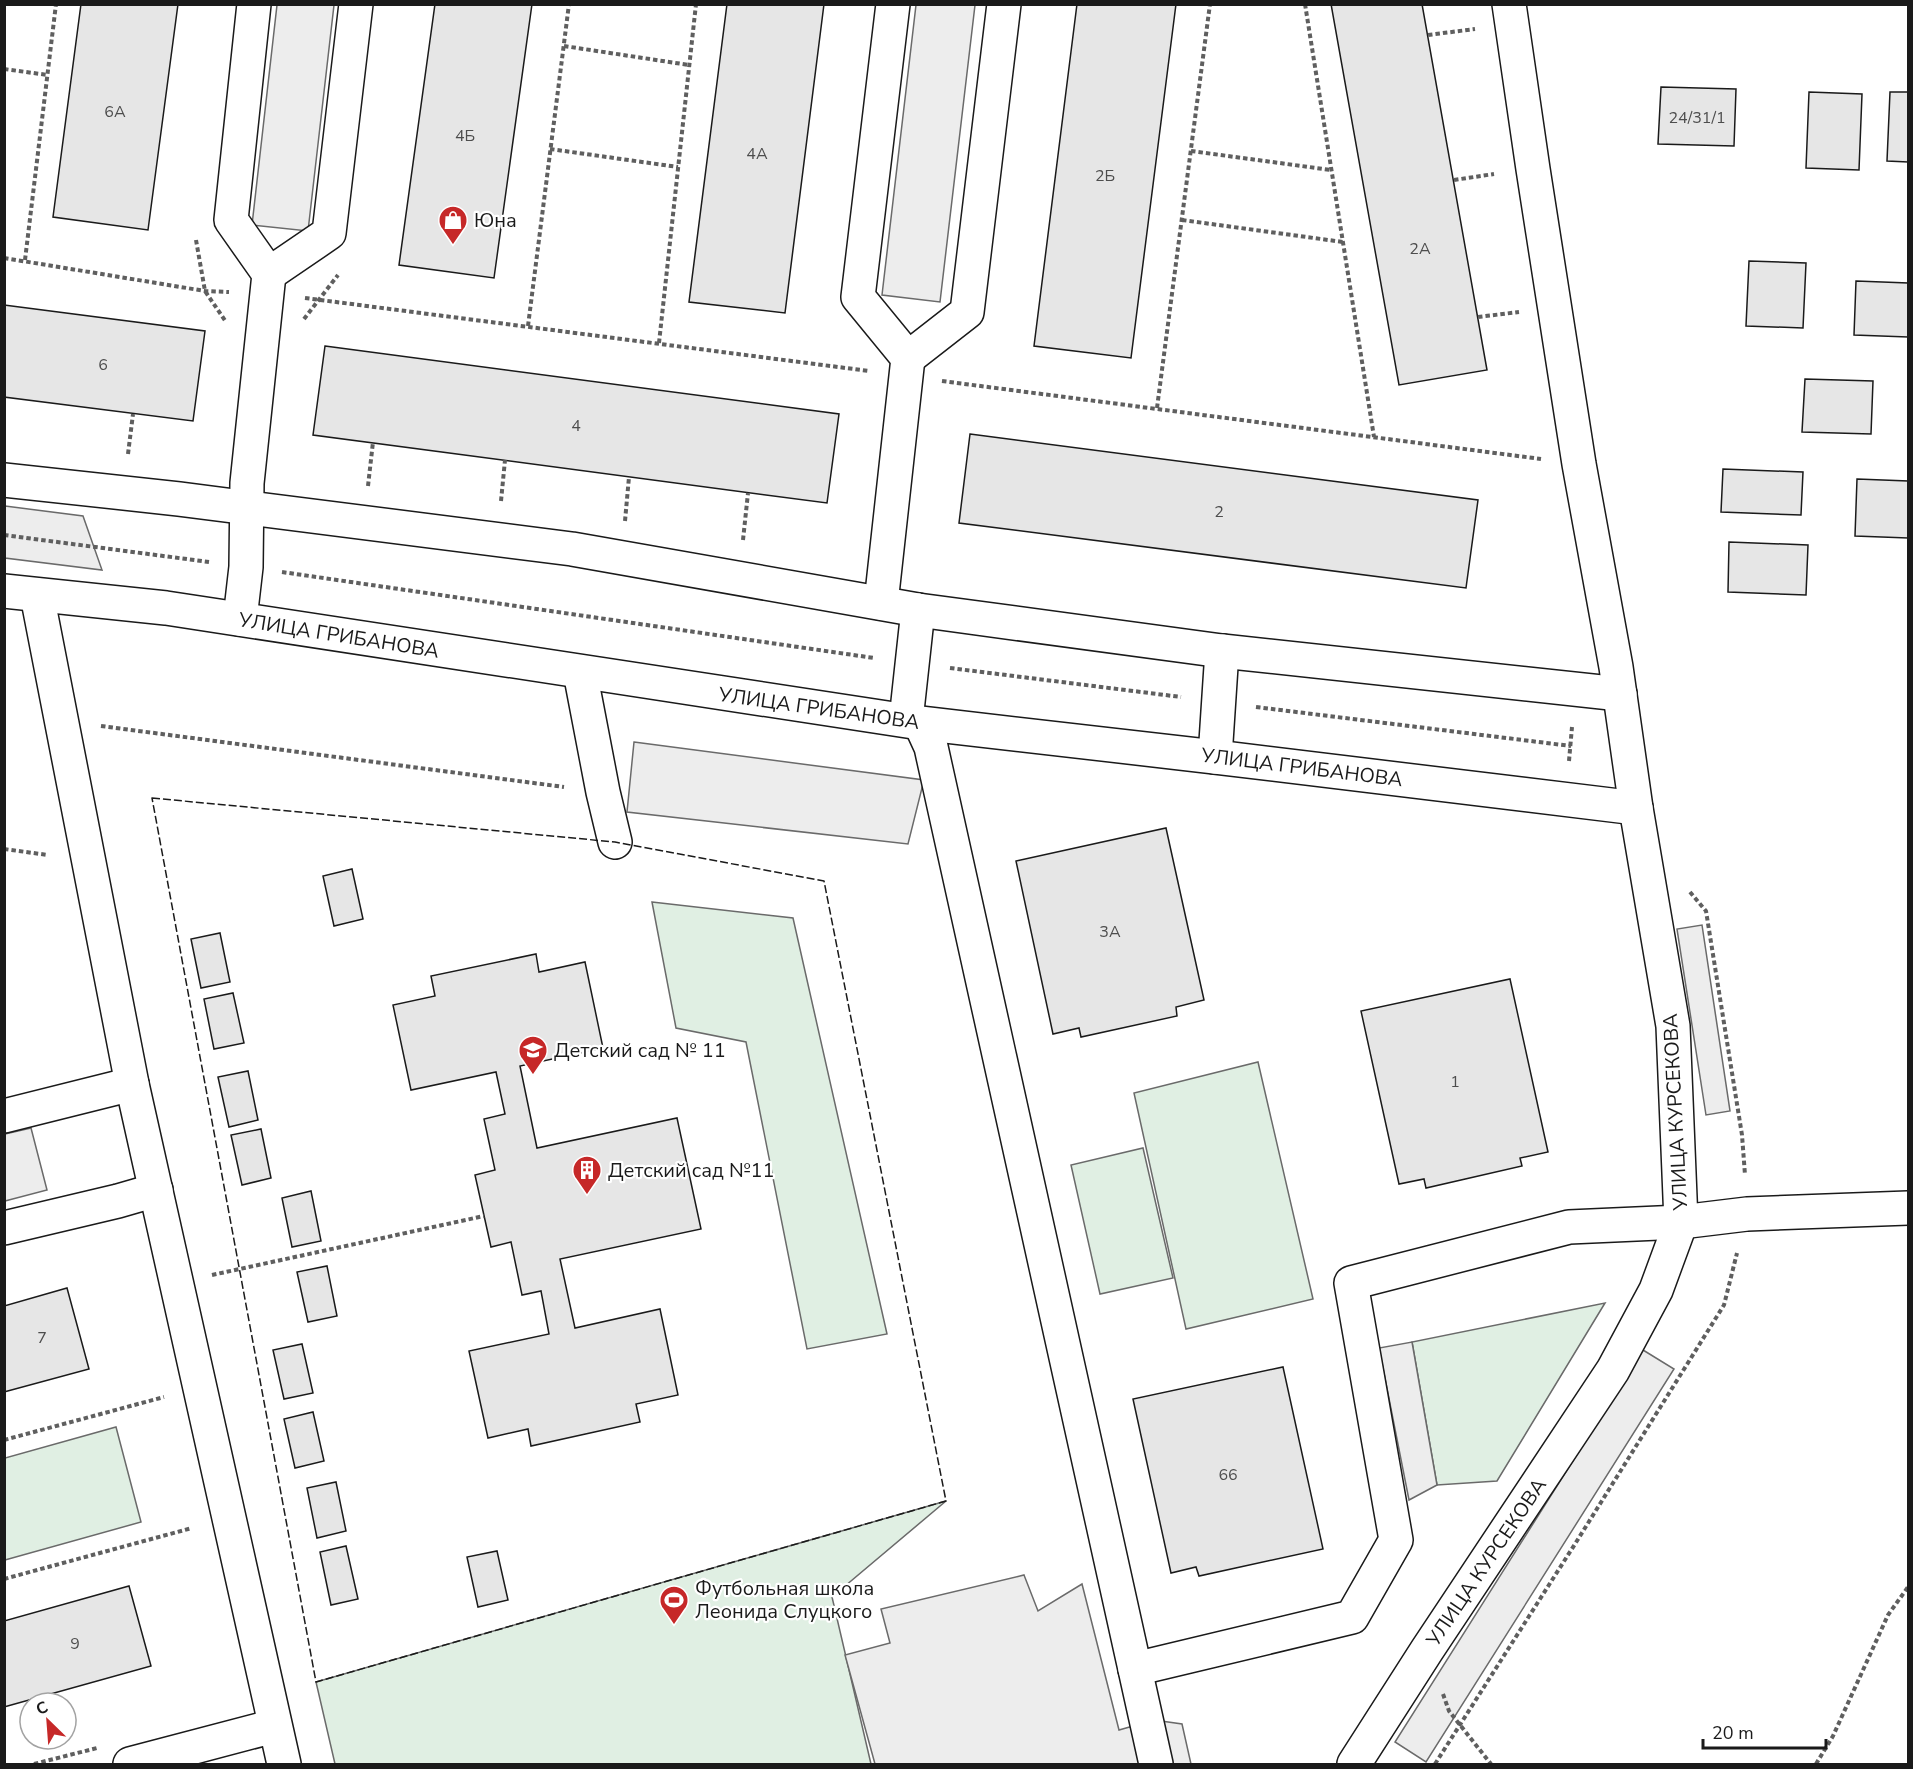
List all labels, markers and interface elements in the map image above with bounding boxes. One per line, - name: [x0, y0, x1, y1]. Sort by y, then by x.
- house number: 6А: [104, 101, 126, 123]
- house number: 24/31/1: [1668, 107, 1726, 129]
- house number: 4Б: [455, 125, 475, 147]
- house number: 4А: [746, 143, 768, 165]
- house number: 2Б: [1095, 165, 1115, 187]
- shop icon: Юна: [437, 204, 469, 246]
- place label: Юна: [474, 207, 517, 234]
- house number: 2А: [1409, 238, 1431, 260]
- house number: 6: [98, 354, 108, 376]
- house number: 4: [571, 415, 581, 437]
- house number: 2: [1214, 501, 1224, 523]
- street label: УЛИЦА ГРИБАНОВА: [236, 606, 441, 665]
- street label: УЛИЦА ГРИБАНОВА: [716, 681, 922, 736]
- street label: УЛИЦА ГРИБАНОВА: [1199, 742, 1405, 793]
- house number: 3А: [1099, 921, 1121, 943]
- street label: УЛИЦА КУРСЕКОВА: [1657, 1012, 1694, 1212]
- school or university icon: Детский сад № 11: [517, 1034, 549, 1076]
- place label: Детский сад № 11: [554, 1037, 726, 1064]
- house number: 1: [1450, 1071, 1460, 1093]
- building icon: Детский сад №11: [571, 1154, 603, 1196]
- place label: Детский сад №11: [608, 1157, 775, 1184]
- house number: 7: [37, 1327, 47, 1349]
- house number: 66: [1218, 1464, 1238, 1486]
- street label: УЛИЦА КУРСЕКОВА: [1420, 1473, 1553, 1652]
- place label: Футбольная школа Леонида Слуцкого: [695, 1575, 874, 1625]
- sports icon: Футбольная школа Леонида Слуцкого: [658, 1584, 690, 1626]
- house number: 9: [70, 1633, 80, 1655]
- north arrow: [18, 1691, 78, 1751]
- text: С: [33, 1696, 52, 1721]
- scale bar: [1703, 1712, 1826, 1750]
- text: 20 m: [1712, 1721, 1754, 1745]

